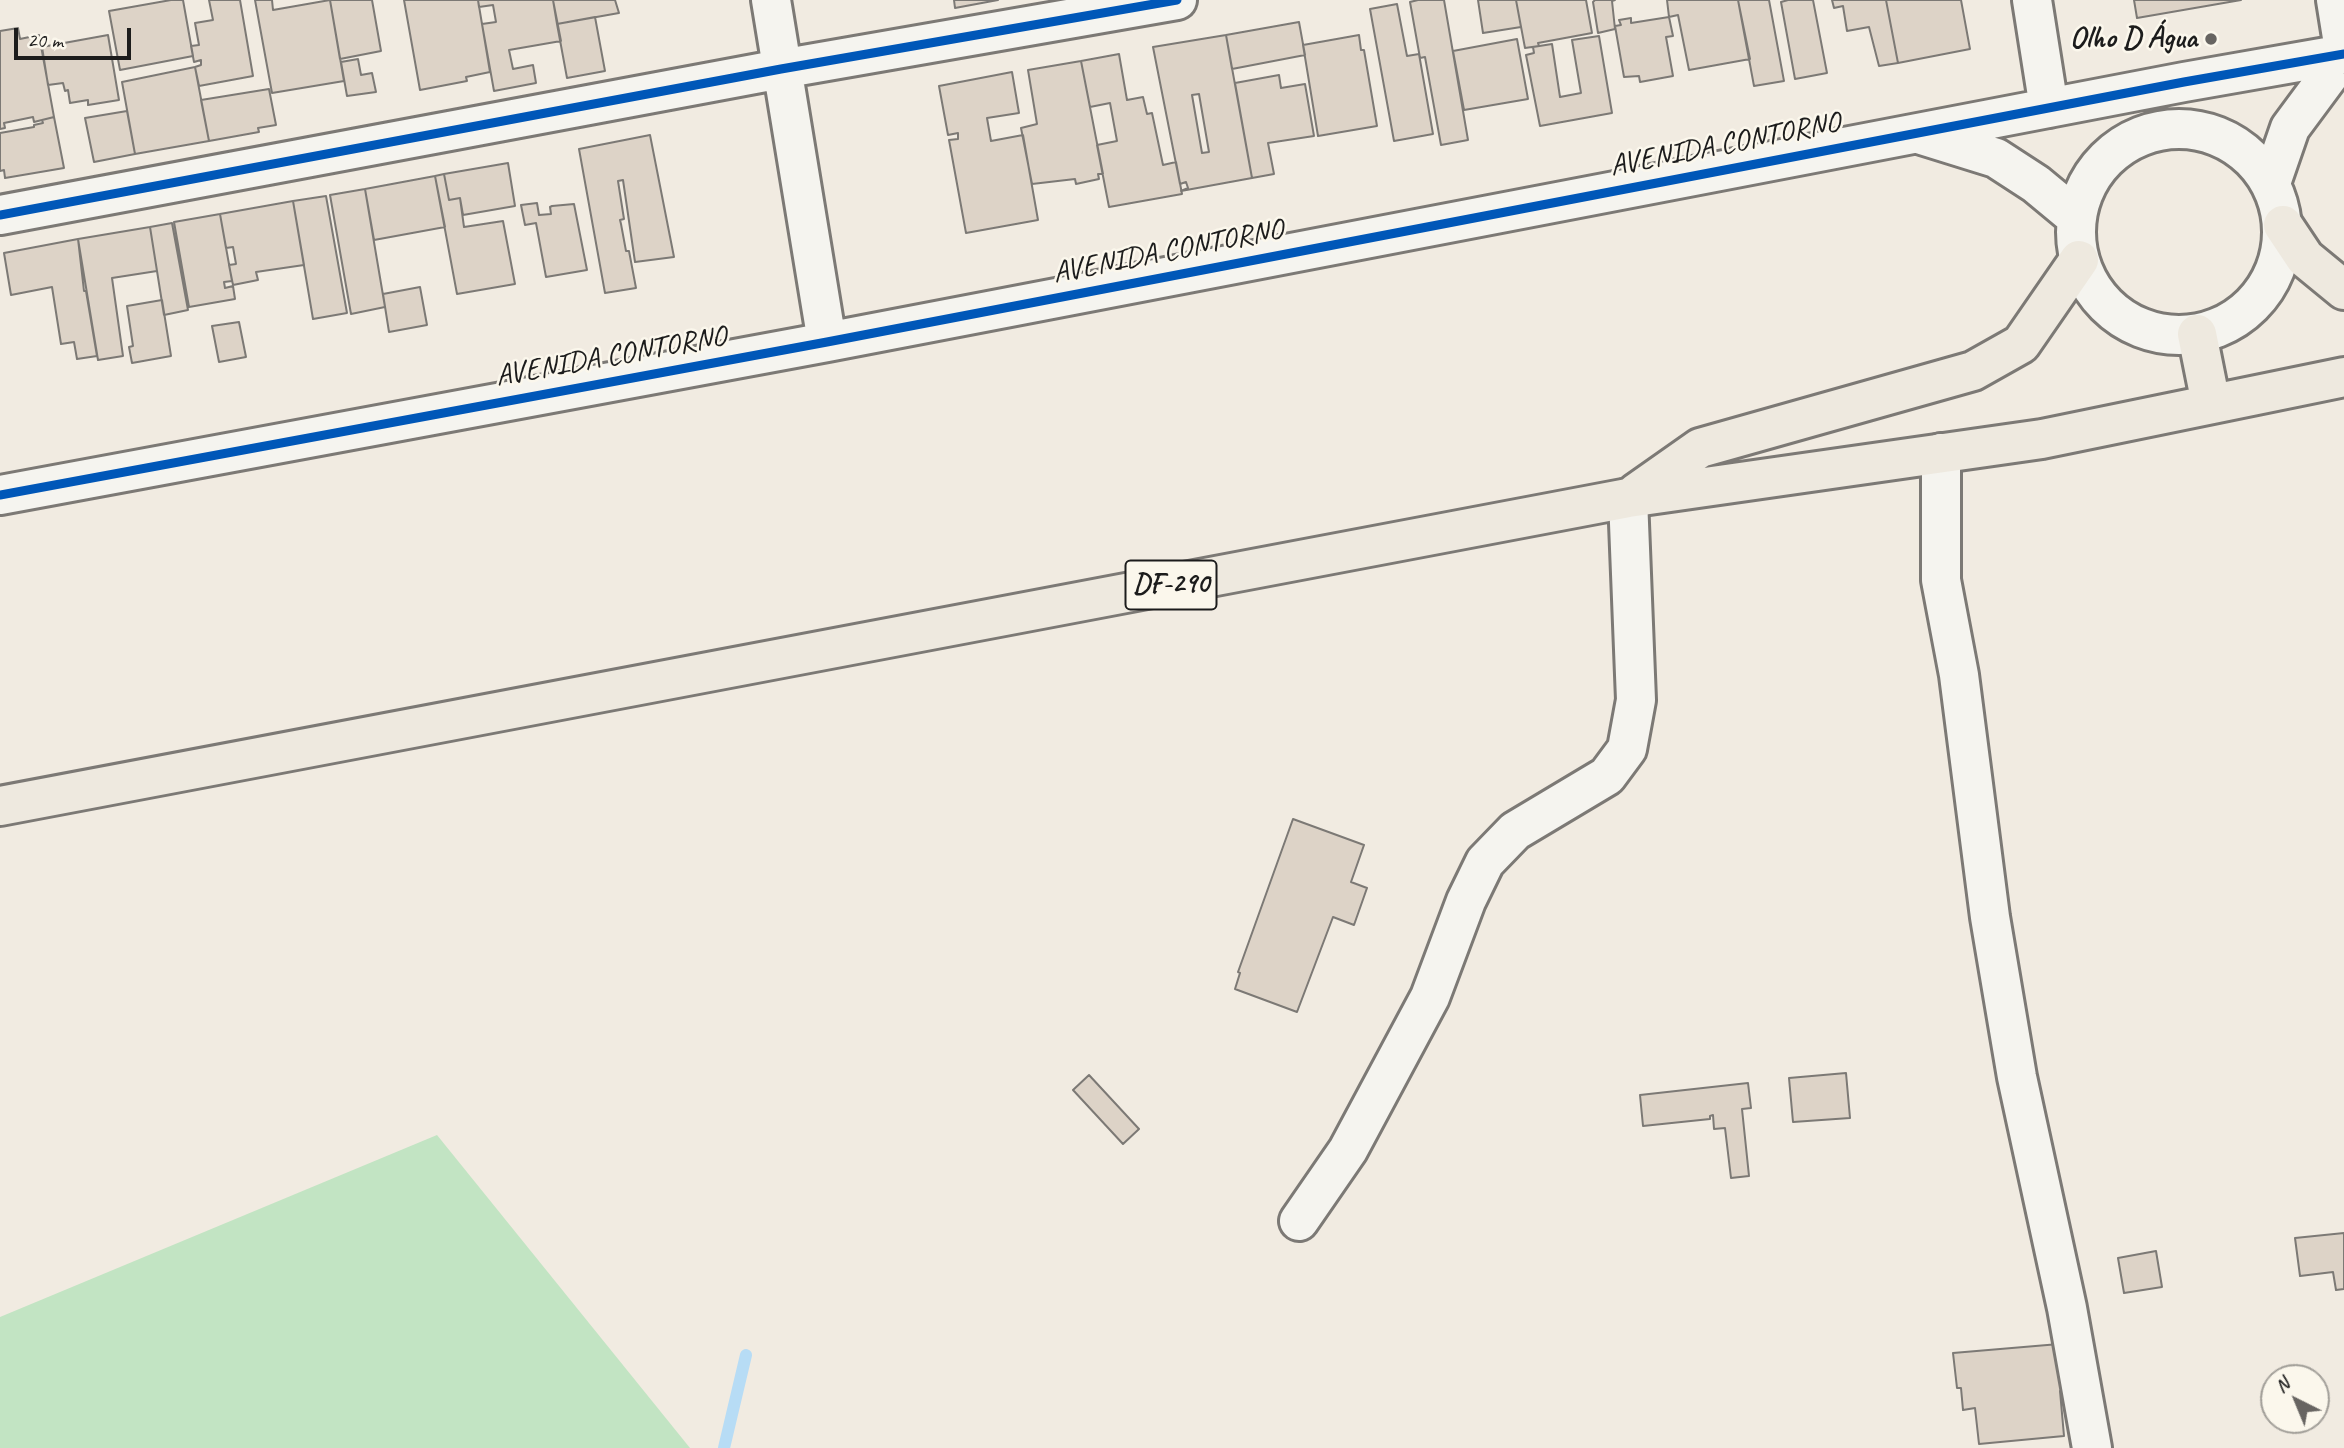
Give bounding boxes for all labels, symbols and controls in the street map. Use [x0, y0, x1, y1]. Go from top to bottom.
scale bar [18, 14, 135, 58]
place label: Olho D Água [2070, 21, 2197, 57]
text: 20 m [27, 27, 63, 53]
marker: Olho D Água [2203, 31, 2219, 47]
street label: AVENIDA CONTORNO [1607, 105, 1843, 185]
street label: AVENIDA CONTORNO [1050, 212, 1286, 292]
street label: AVENIDA CONTORNO [493, 319, 729, 395]
road number: DF-290 [1126, 560, 1216, 610]
north arrow [2260, 1364, 2330, 1434]
text: N [2270, 1372, 2295, 1398]

